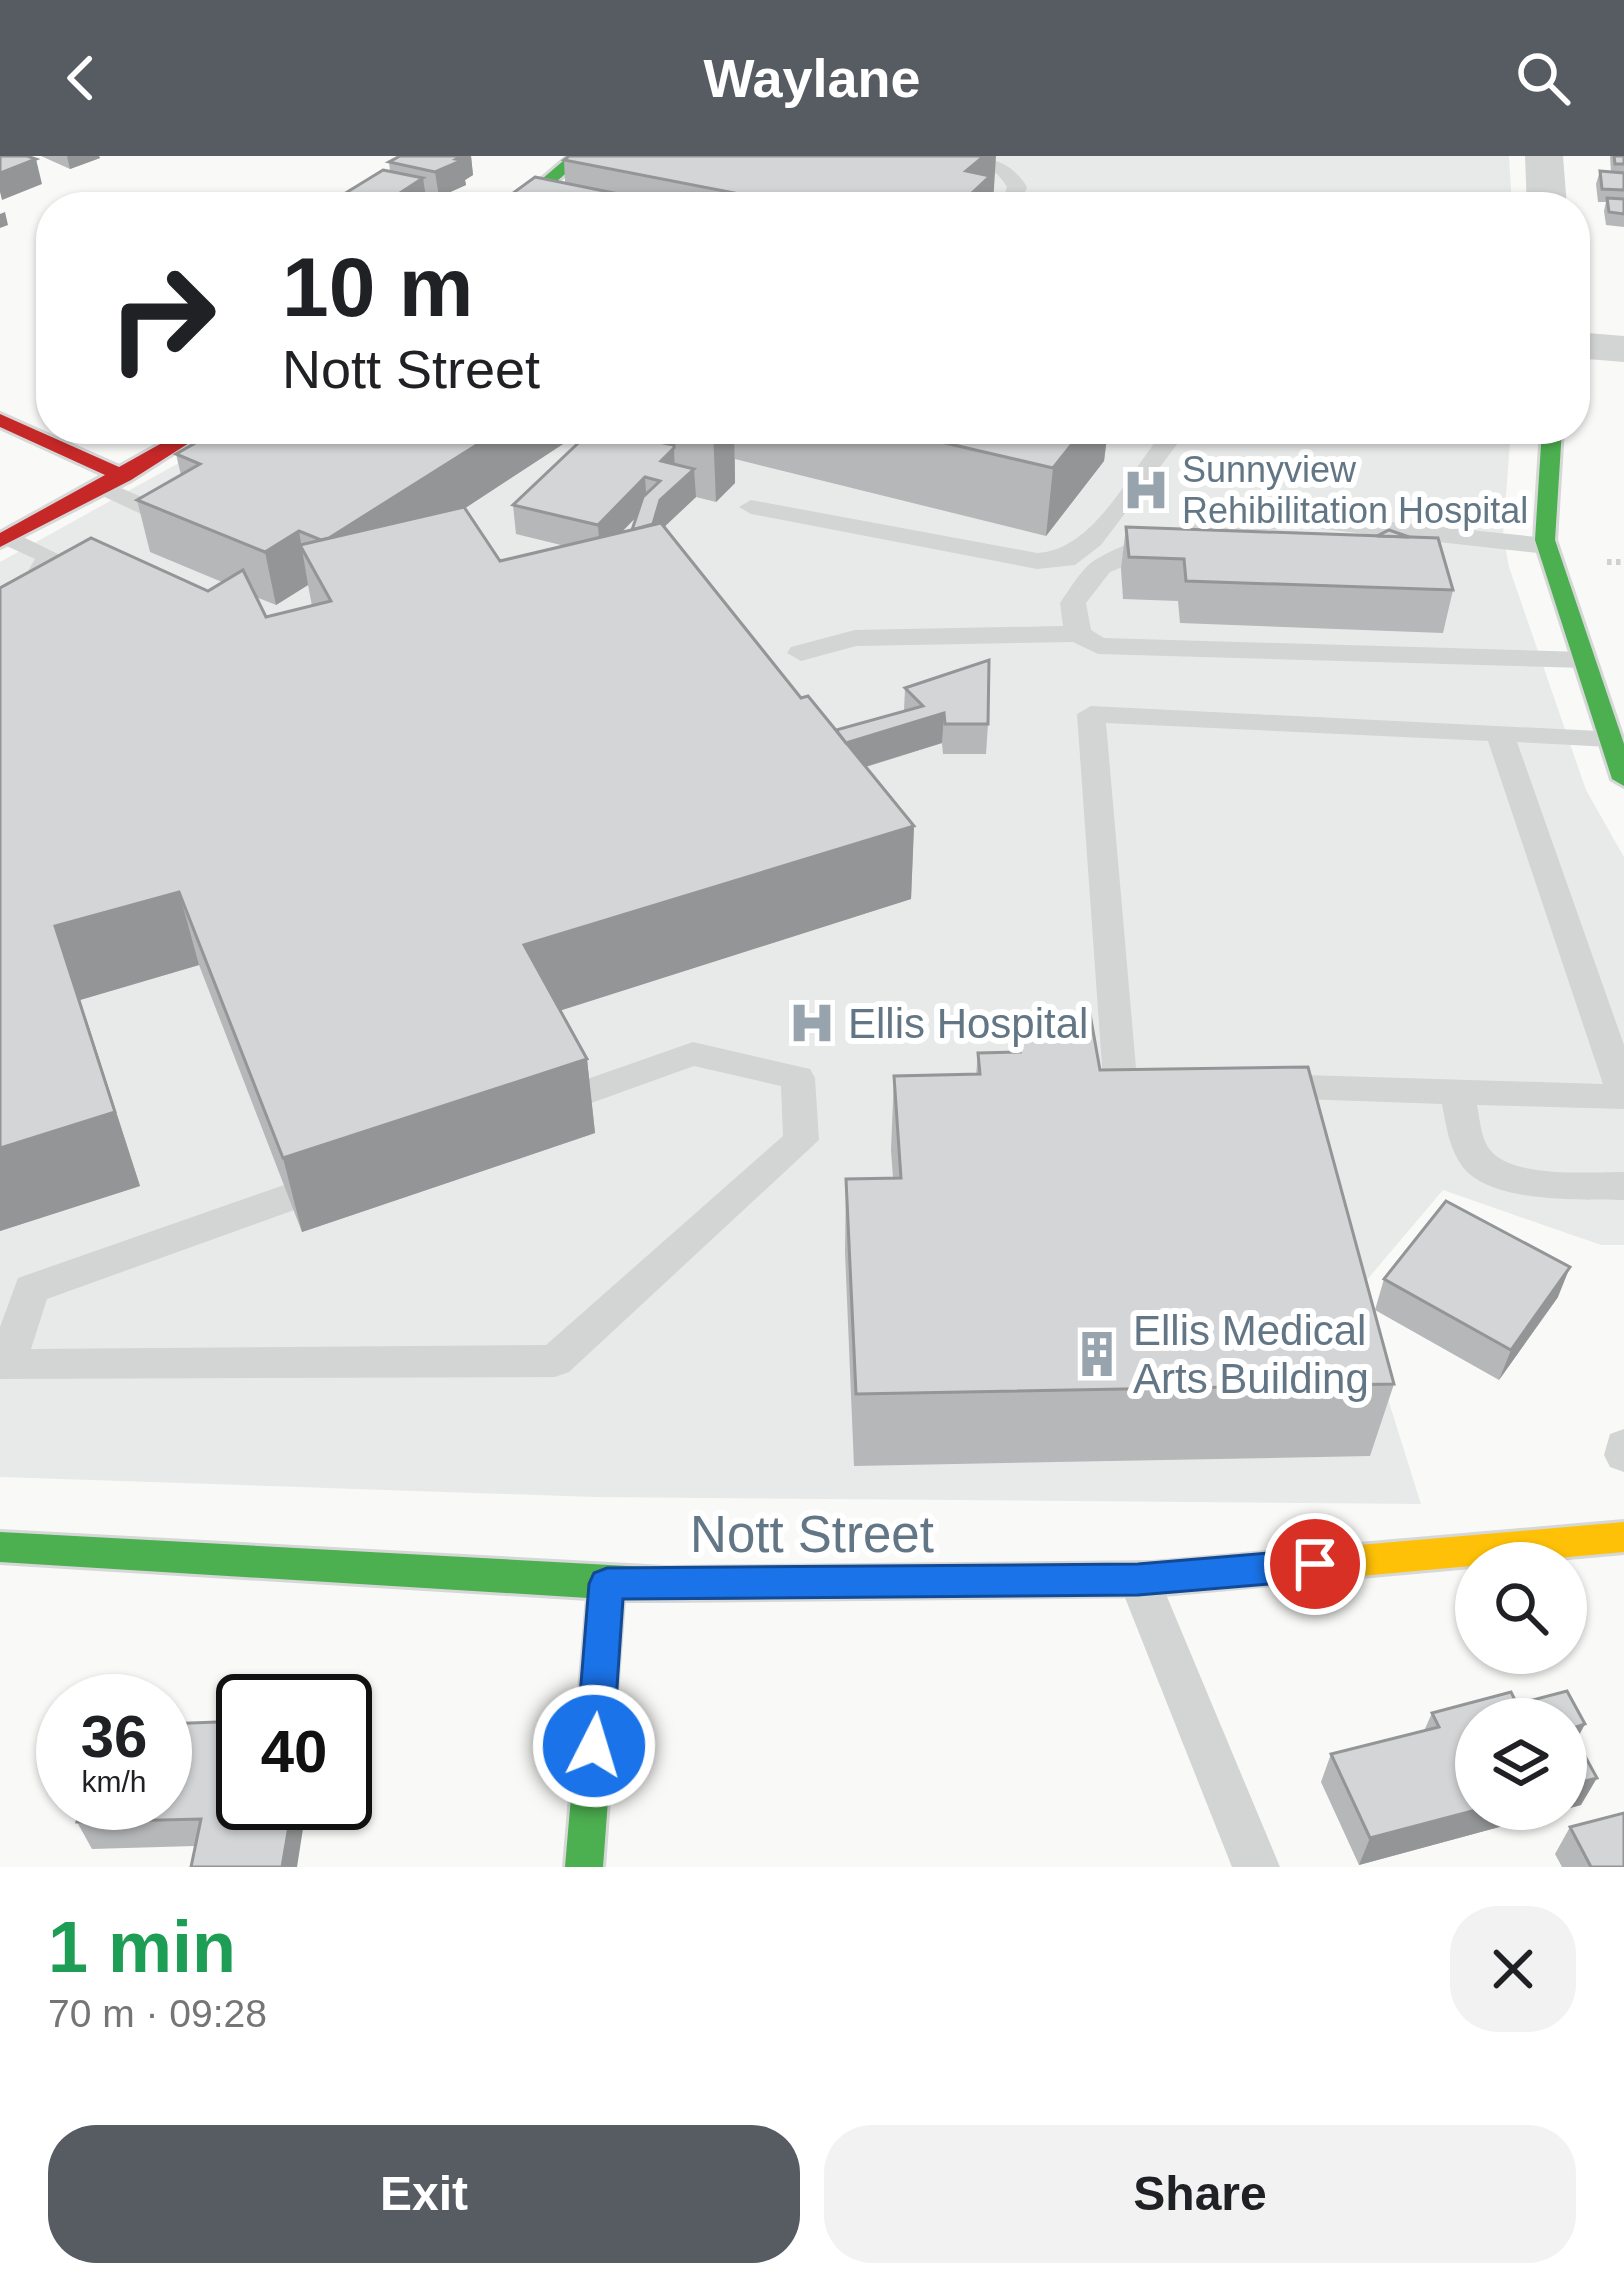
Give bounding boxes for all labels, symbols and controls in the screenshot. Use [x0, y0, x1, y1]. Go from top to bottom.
icon: back [48, 45, 114, 111]
icon: search [1510, 45, 1576, 111]
text: Waylane [703, 48, 921, 108]
icon: right [84, 240, 240, 396]
text: 10 m [282, 240, 473, 334]
text: Nott Street [282, 339, 540, 399]
place label: Sunnyview Rehibilitation Hospital [1182, 449, 1528, 531]
hospital icon: Sunnyview Rehibilitation Hospital [1121, 465, 1171, 515]
hospital icon: Ellis Hospital [787, 998, 837, 1048]
place label: Ellis Hospital [848, 1000, 1088, 1047]
place label: Ellis Medical Arts Building [1133, 1307, 1369, 1402]
building icon: Ellis Medical Arts Building [1072, 1329, 1122, 1379]
street label: Nott Street [690, 1506, 934, 1563]
pin [1264, 1513, 1366, 1615]
icon: arrive [1282, 1531, 1348, 1597]
map controls [1455, 1542, 1587, 1830]
button: search [1455, 1542, 1587, 1674]
speed limit sign: 40 [216, 1674, 372, 1830]
position arrow [531, 1683, 657, 1809]
button: layers [1455, 1698, 1587, 1830]
text: 36 [81, 1703, 147, 1770]
text: km/h [81, 1765, 147, 1798]
button: close [1450, 1906, 1576, 2032]
text: 1 min [48, 1907, 236, 1987]
text: 70 m · 09:28 [48, 1992, 267, 2035]
button: Exit [48, 2125, 800, 2263]
button: Share [824, 2125, 1576, 2263]

